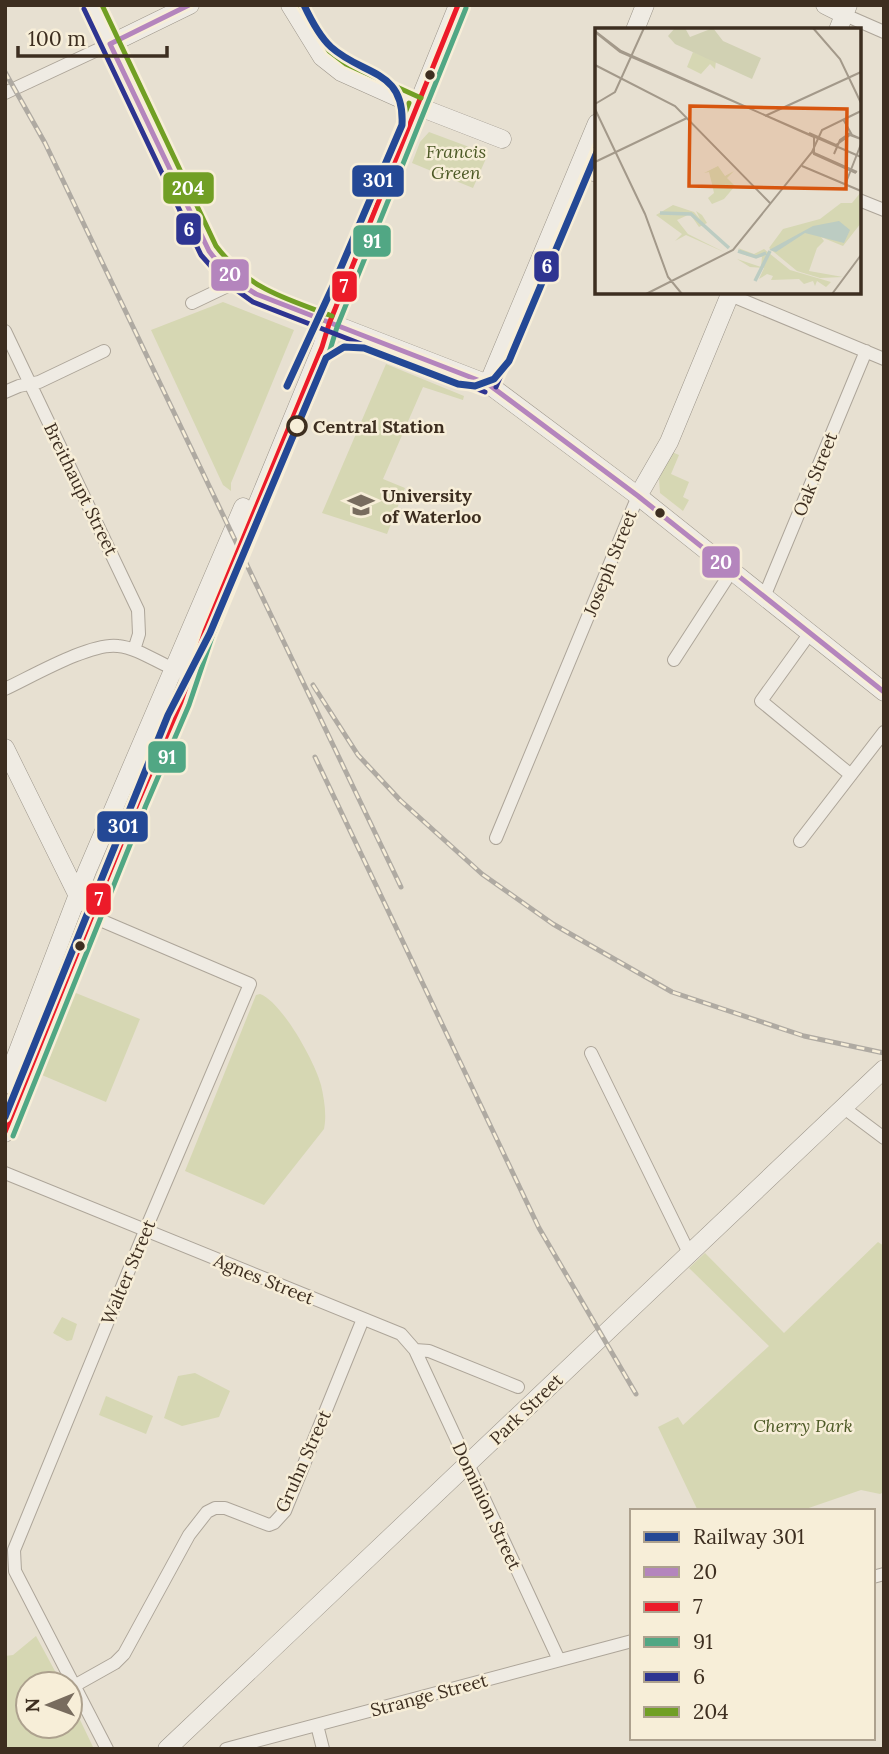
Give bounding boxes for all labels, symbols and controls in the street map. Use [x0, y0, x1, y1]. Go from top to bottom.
scale bar [18, 14, 166, 58]
text: 100 m [28, 25, 86, 52]
inset map [595, 28, 861, 294]
unlabelled marker [423, 68, 437, 82]
park label: Francis Green [426, 140, 486, 184]
line badge: 301 [351, 164, 405, 198]
text: 301 [363, 168, 393, 192]
line badge: 204 [162, 171, 215, 205]
text: 204 [172, 176, 204, 200]
line badge: 6 [175, 212, 202, 246]
text: 6 [184, 217, 195, 241]
line badge: 91 [352, 224, 392, 258]
text: 91 [363, 229, 381, 253]
line badge: 6 [533, 250, 560, 283]
text: 6 [542, 254, 553, 278]
line badge: 20 [210, 258, 250, 292]
text: 20 [219, 262, 241, 286]
line badge: 7 [331, 270, 358, 303]
text: 7 [340, 274, 349, 298]
place label: Central Station [313, 415, 445, 438]
marker: Central Station [287, 416, 307, 436]
street label: Breithaupt Street [39, 419, 123, 559]
street label: Oak Street [788, 428, 842, 520]
place label: University of Waterloo [382, 484, 481, 528]
school or university icon: University of Waterloo [346, 490, 376, 520]
street label: Joseph Street [578, 506, 642, 620]
unlabelled marker [653, 506, 667, 520]
line badge: 20 [701, 545, 741, 579]
text: 20 [710, 550, 732, 574]
line badge: 91 [147, 740, 187, 774]
text: 91 [158, 745, 176, 769]
line badge: 301 [96, 810, 149, 843]
text: 301 [108, 814, 138, 838]
line badge: 7 [85, 882, 112, 916]
text: 7 [95, 887, 104, 911]
unlabelled marker [73, 939, 87, 953]
street label: Walter Street [96, 1216, 160, 1328]
street label: Agnes Street [210, 1248, 317, 1310]
street label: Park Street [484, 1368, 568, 1450]
street label: Gruhn Street [270, 1406, 336, 1516]
park label: Cherry Park [753, 1414, 853, 1437]
street label: Dominion Street [447, 1438, 527, 1574]
legend [630, 1509, 875, 1740]
text: Railway 301 [693, 1523, 805, 1550]
text: 20 [693, 1558, 717, 1585]
text: 7 [693, 1593, 703, 1620]
text: 91 [693, 1628, 713, 1655]
text: 6 [693, 1663, 705, 1690]
street label: Strange Street [368, 1668, 490, 1722]
north arrow [14, 1670, 84, 1740]
text: N [20, 1697, 44, 1713]
text: 204 [693, 1698, 729, 1725]

